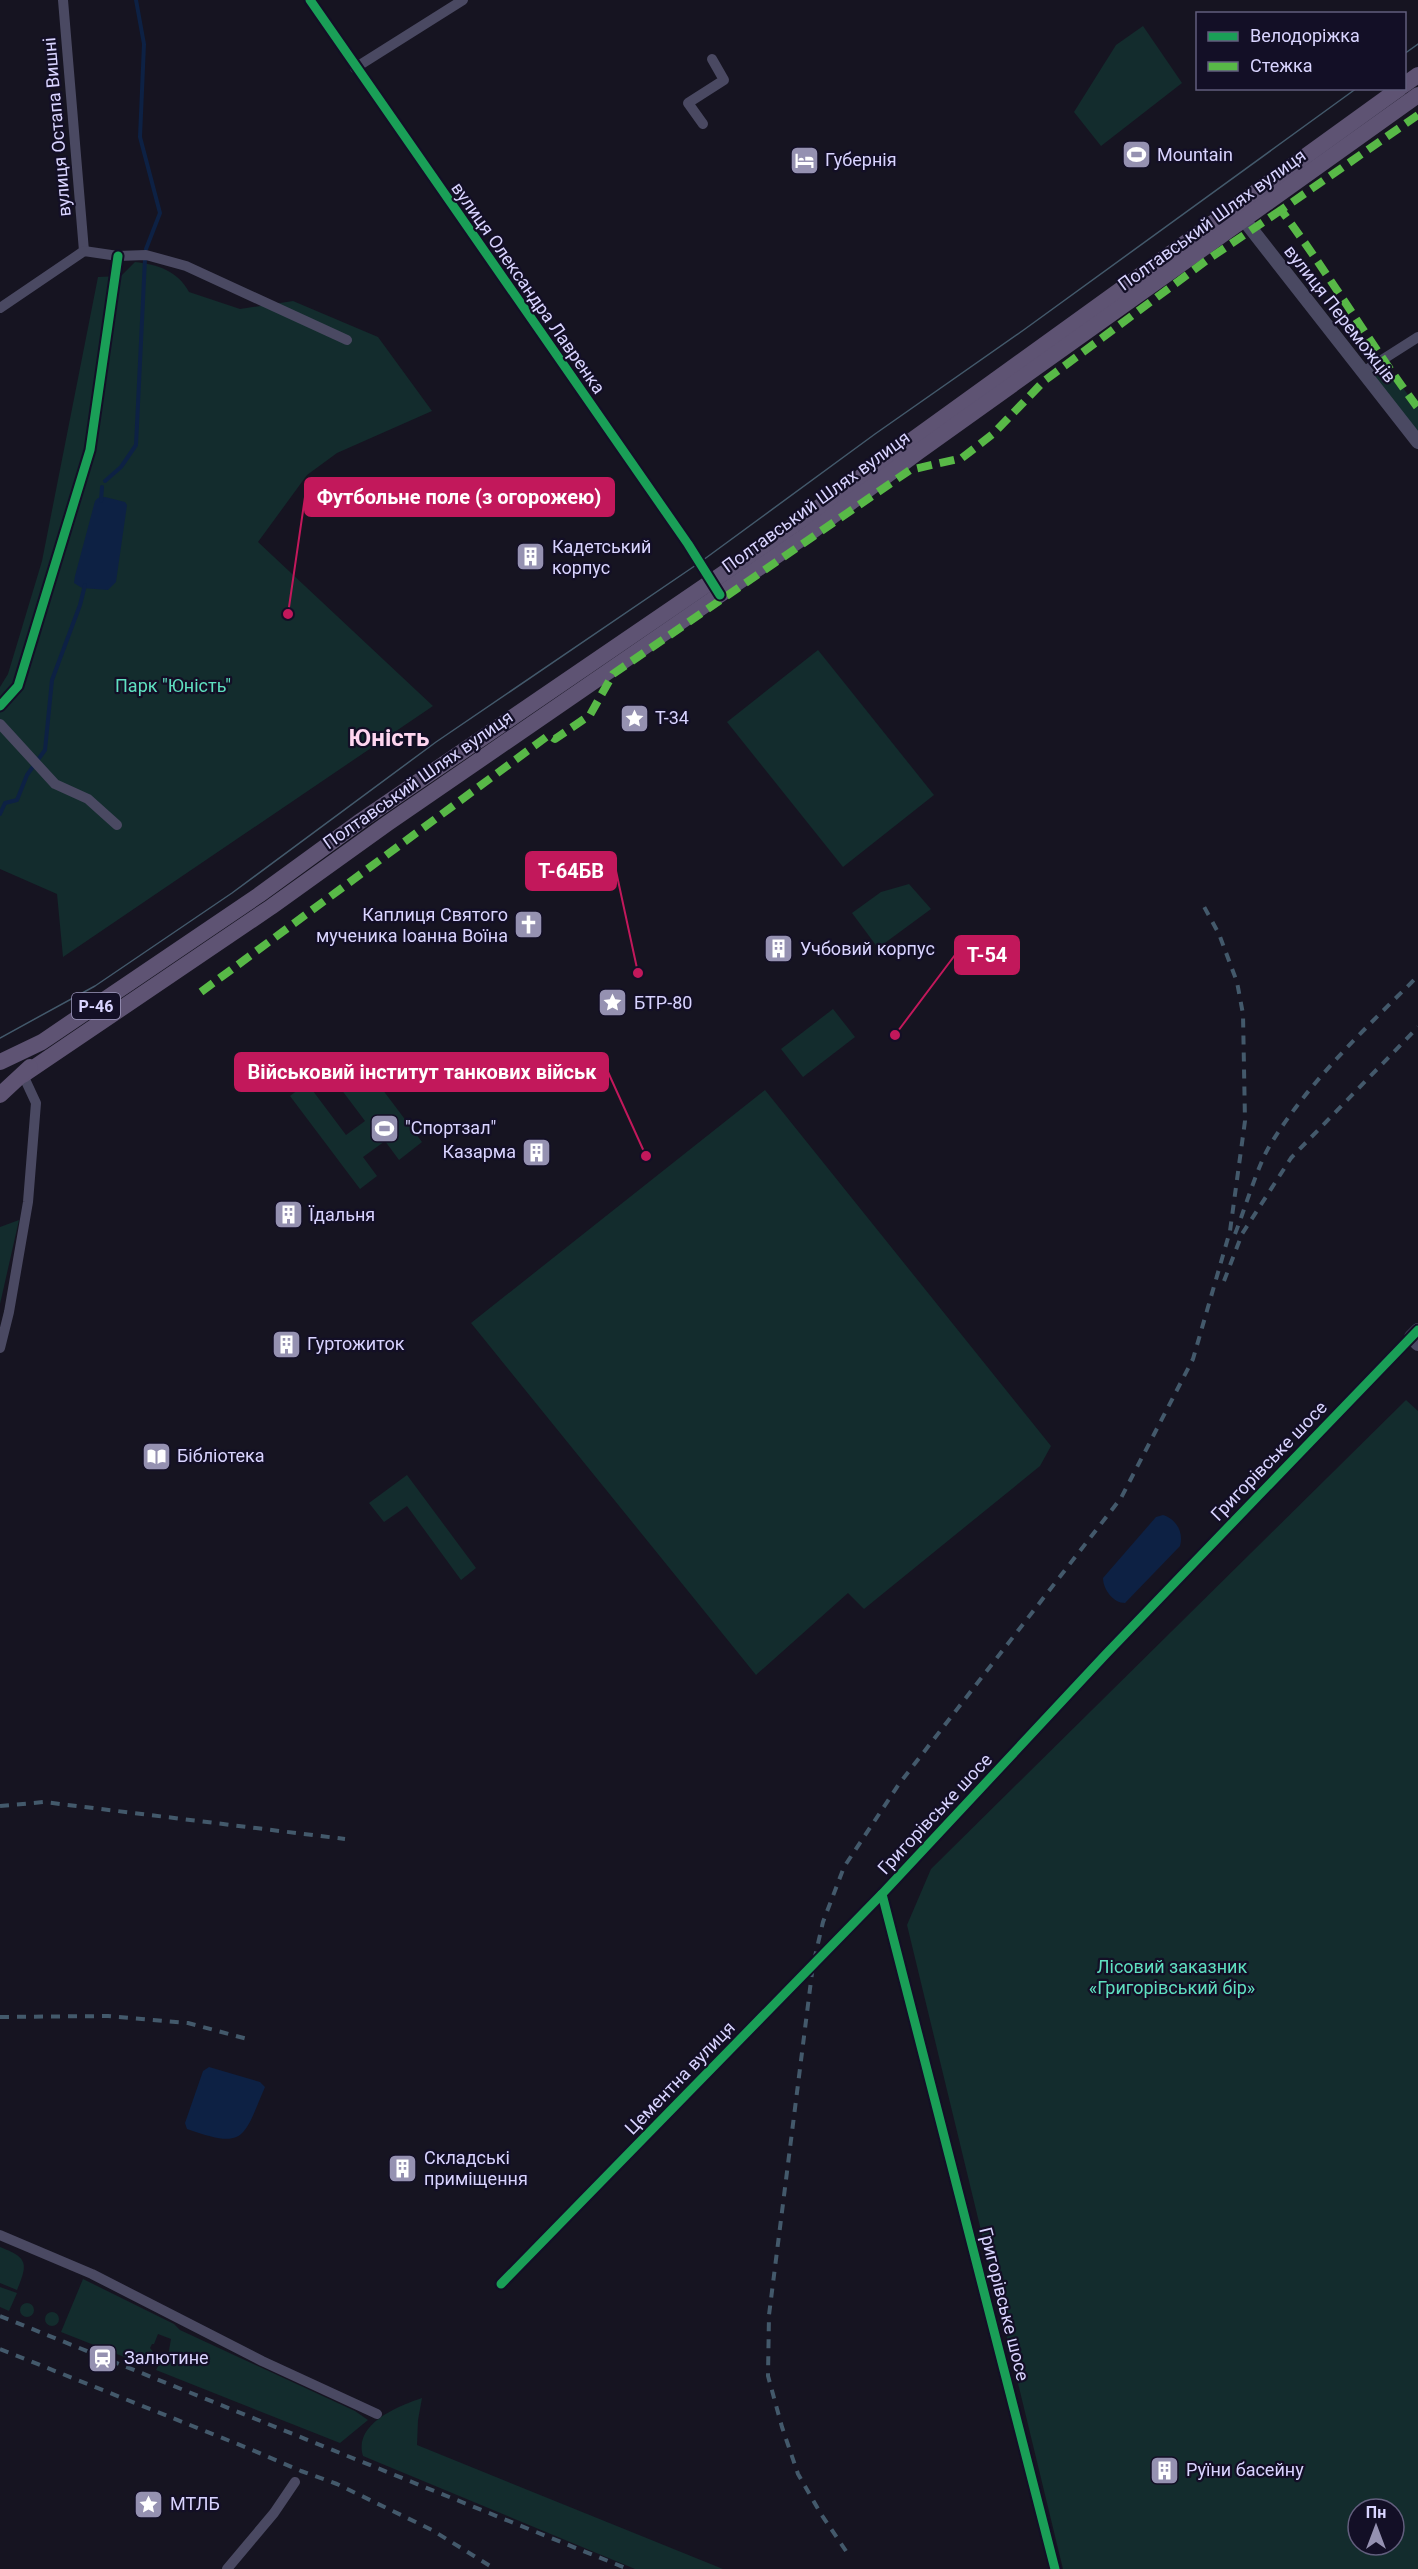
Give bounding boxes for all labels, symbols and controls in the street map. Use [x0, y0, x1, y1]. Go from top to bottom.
legend [1196, 12, 1406, 90]
text: Велодоріжка [1250, 25, 1360, 46]
street label: вулиця Остапа Вишні [38, 36, 75, 218]
text: Стежка [1250, 55, 1313, 76]
sports icon: Mountain [1120, 139, 1152, 171]
hotel icon: Губернія [788, 144, 820, 176]
street label: Полтавський Шлях вулиця [1114, 144, 1310, 295]
place label: Mountain [1157, 144, 1233, 165]
place label: Губернія [825, 149, 897, 170]
street label: вулиця Олександра Лавренка [447, 178, 610, 398]
street label: вулиця Переможців [1280, 241, 1401, 387]
street label: Полтавський Шлях вулиця [718, 426, 914, 577]
callout: Футбольне поле (з огорожею) [305, 478, 614, 516]
text: Футбольне поле (з огорожею) [317, 485, 601, 509]
place label: Кадетський корпус [552, 536, 651, 578]
building icon: Кадетський корпус [515, 541, 547, 573]
park label: Парк "Юність" [115, 675, 231, 696]
place icon: T-34 [618, 702, 650, 734]
street label: Полтавський Шлях вулиця [319, 706, 517, 853]
place label: T-34 [655, 707, 689, 728]
district label: Юність [349, 724, 429, 752]
callout: Т-64БВ [526, 852, 616, 890]
text: Т-64БВ [538, 859, 604, 883]
place label: Каплиця Святого мученика Іоанна Воїна [316, 904, 508, 946]
church icon: Каплиця Святого мученика Іоанна Воїна [513, 909, 545, 941]
building icon: Учбовий корпус [763, 933, 795, 965]
callout: Т-54 [955, 936, 1019, 974]
place label: Учбовий корпус [800, 938, 935, 959]
text: Т-54 [967, 943, 1007, 967]
place icon: БТР-80 [597, 987, 629, 1019]
place label: БТР-80 [634, 992, 692, 1013]
road number: Р-46 [72, 993, 120, 1019]
callout: Військовий інститут танкових військ [235, 1053, 608, 1091]
text: Військовий інститут танкових військ [248, 1060, 597, 1084]
sports icon: "Спортзал" [368, 1112, 400, 1144]
place label: "Спортзал" [405, 1117, 496, 1138]
building icon: Казарма [521, 1136, 553, 1168]
place label: Казарма [442, 1141, 516, 1162]
building icon: Їдальня [272, 1199, 304, 1231]
place label: Їдальня [308, 1204, 375, 1225]
building icon: Гуртожиток [270, 1328, 302, 1360]
place label: Гуртожиток [307, 1333, 405, 1354]
street label: Григорівське шосе [1206, 1397, 1331, 1525]
library icon: Бібліотека [140, 1440, 172, 1472]
place label: Бібліотека [177, 1445, 265, 1466]
street label: Григорівське шосе [873, 1749, 996, 1878]
park label: Лісовий заказник «Григорівський бір» [1089, 1956, 1255, 1998]
street label: Цементна вулиця [620, 2017, 739, 2139]
place label: Складські приміщення [424, 2147, 528, 2189]
building icon: Складські приміщення [387, 2152, 419, 2184]
street label: Григорівське шосе [975, 2225, 1034, 2383]
station icon: Залютине [87, 2342, 119, 2374]
place label: Залютине [124, 2347, 209, 2368]
building icon: Руїни басейну [1149, 2454, 1181, 2486]
place label: Руїни басейну [1186, 2459, 1304, 2480]
place icon: МТЛБ [133, 2488, 165, 2520]
place label: МТЛБ [170, 2493, 220, 2514]
north arrow [1346, 2497, 1406, 2557]
text: Пн [1366, 2503, 1386, 2522]

